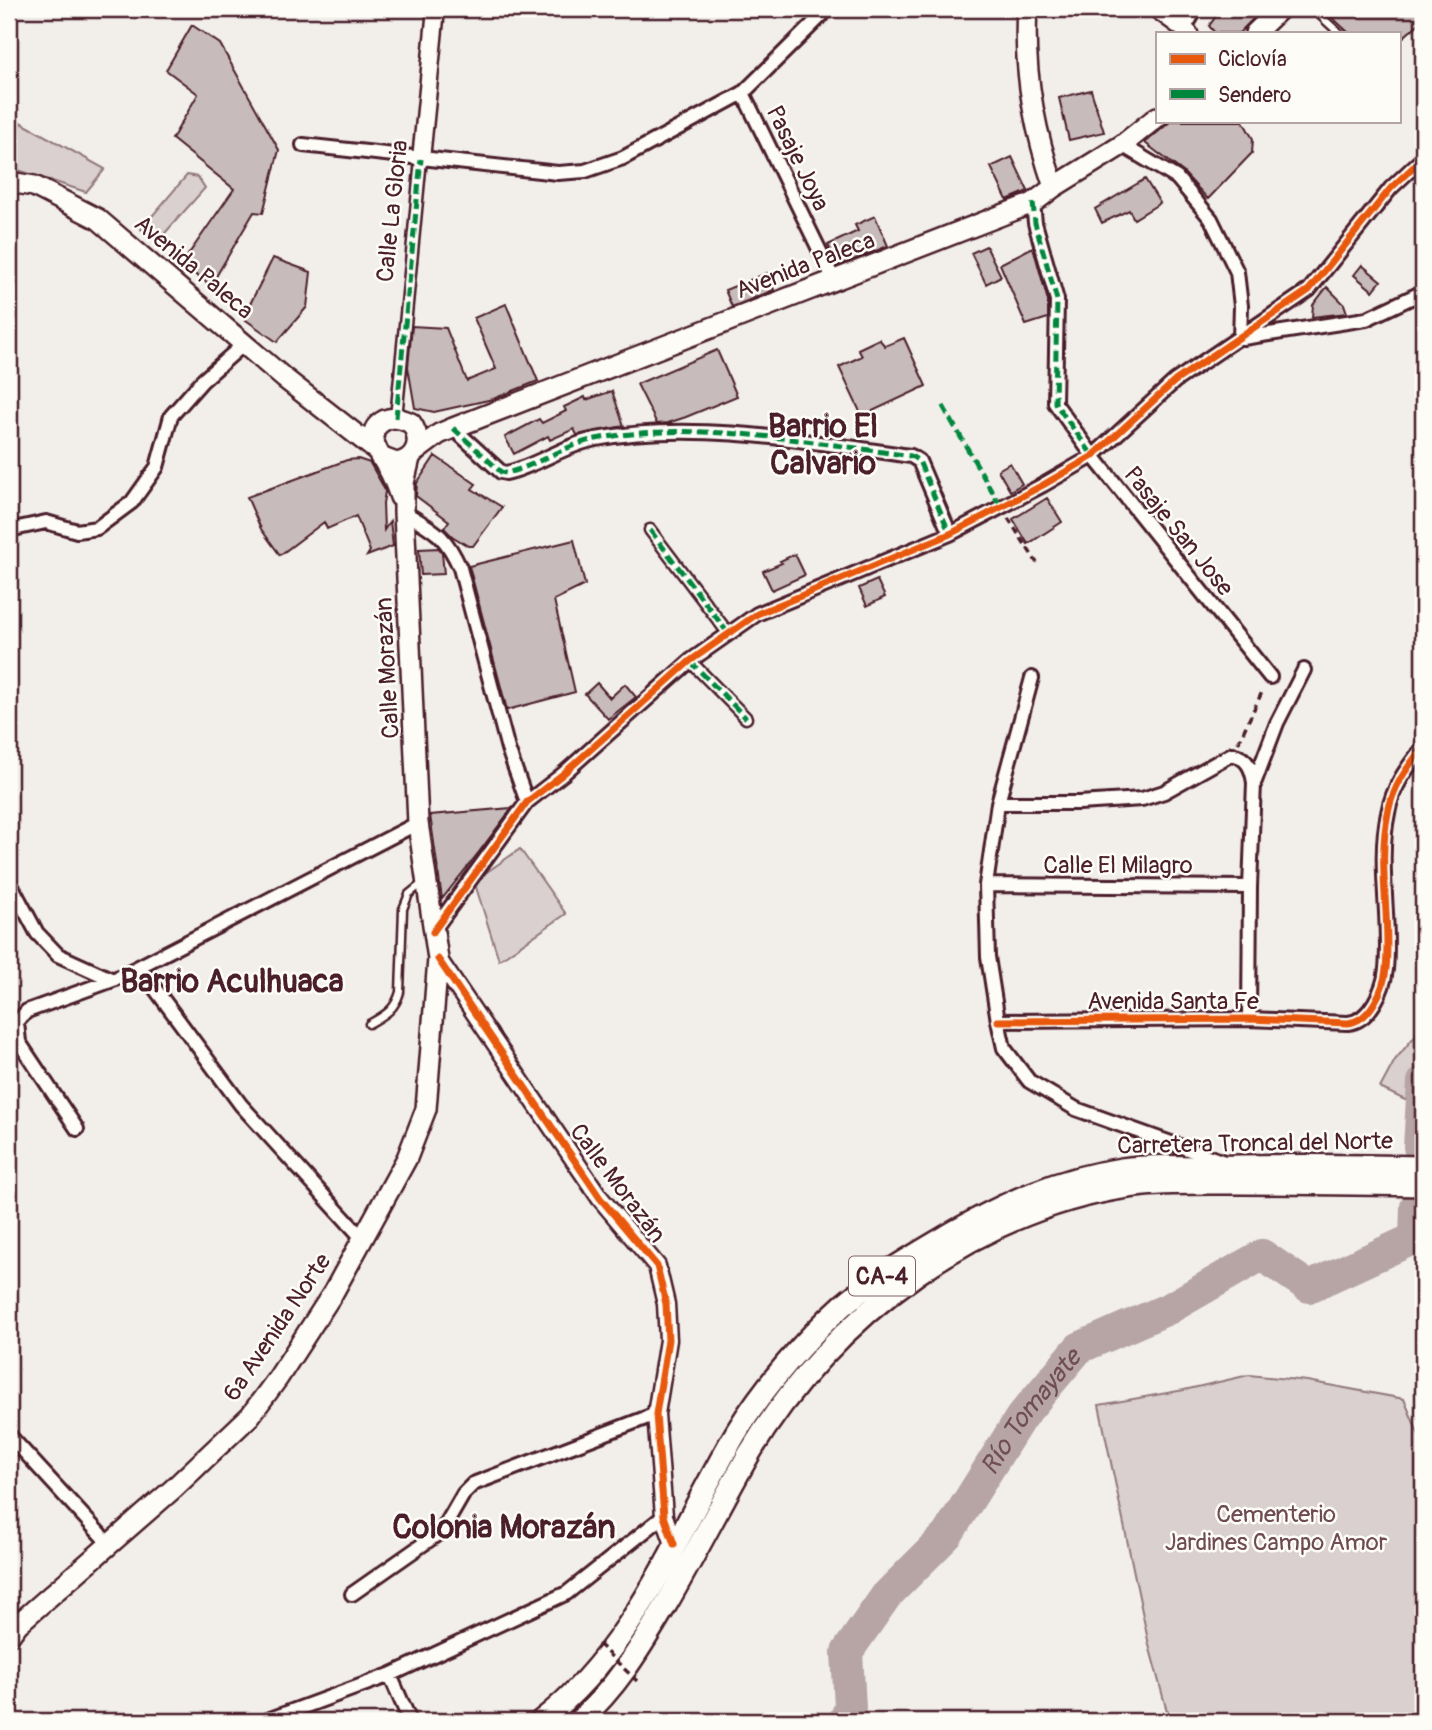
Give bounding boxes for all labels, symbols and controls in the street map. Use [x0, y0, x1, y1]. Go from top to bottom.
legend [1156, 32, 1400, 122]
text: Ciclovía [1218, 46, 1287, 73]
text: Sendero [1218, 82, 1291, 109]
street label: Pasaje Joya [760, 101, 836, 216]
street label: Calle La Gloria [371, 139, 414, 283]
street label: Avenida Paleca [128, 209, 259, 326]
street label: Avenida Paleca [732, 226, 879, 305]
district label: Barrio El Calvario [768, 407, 878, 484]
street label: Pasaje San Jose [1118, 461, 1240, 602]
street label: Calle Morazán [369, 596, 406, 739]
street label: Calle El Milagro [1043, 851, 1193, 880]
district label: Barrio Aculhuaca [120, 962, 344, 1002]
street label: Avenida Santa Fe [1087, 987, 1259, 1016]
street label: Calle Morazán [563, 1118, 672, 1249]
street label: Carretera Troncal del Norte [1117, 1127, 1393, 1160]
street label: 6ª Avenida Norte [217, 1248, 338, 1407]
road number: CA-4 [849, 1256, 915, 1296]
water label: Río Tomayate [974, 1341, 1090, 1481]
park label: Cementerio Jardines Campo Amor [1165, 1500, 1388, 1557]
district label: Colonia Morazán [392, 1508, 616, 1548]

